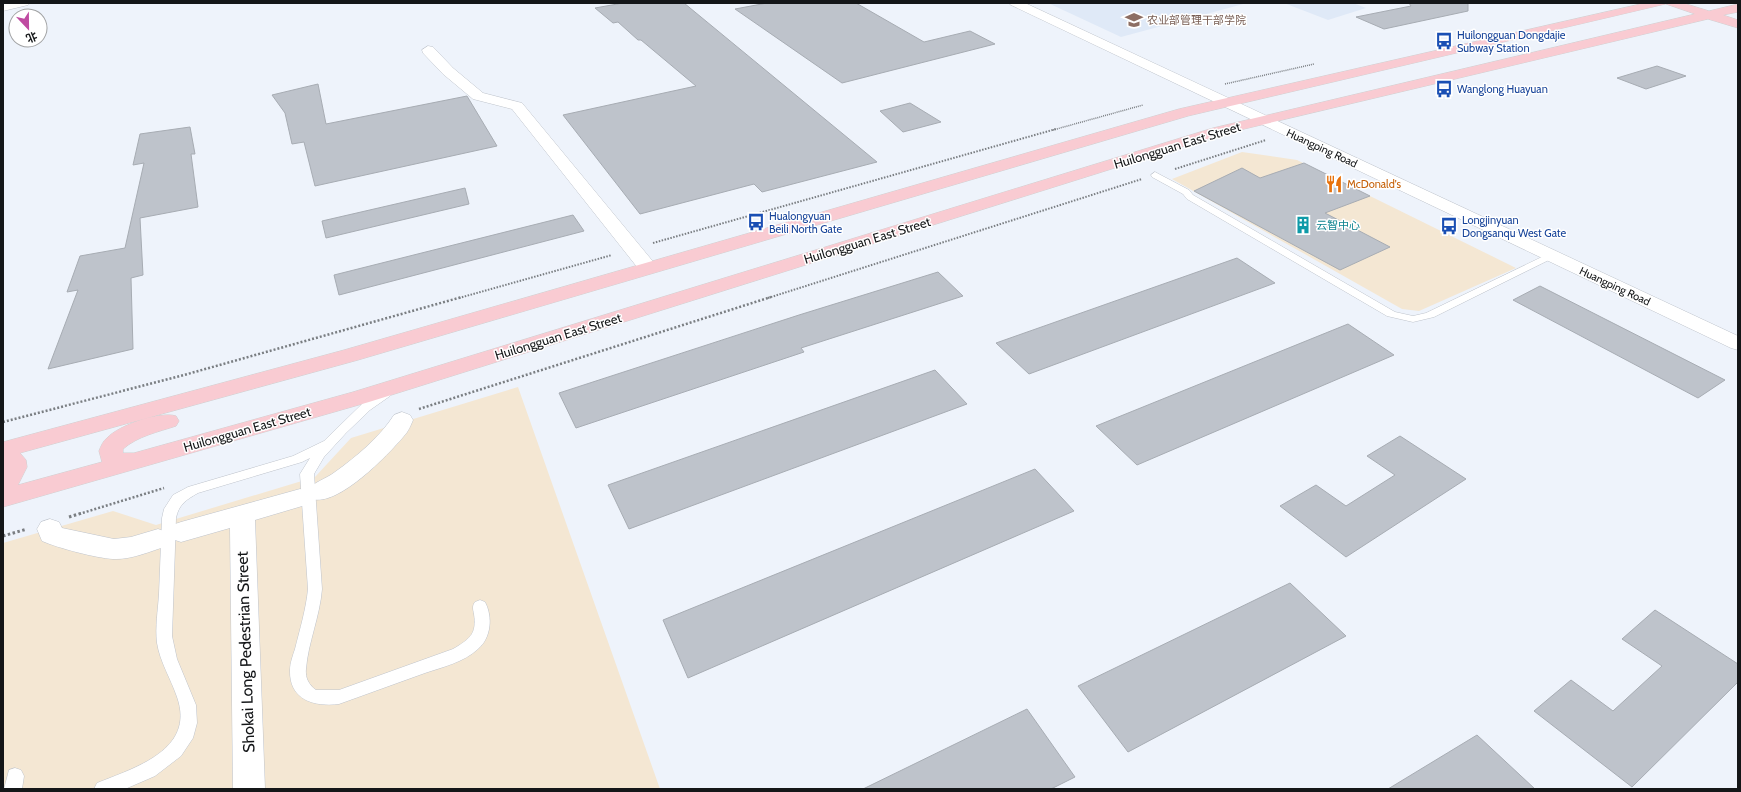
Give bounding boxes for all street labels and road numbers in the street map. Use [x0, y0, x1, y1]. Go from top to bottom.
street label: Huilongguan East Street [1112, 118, 1243, 172]
street label: Huangping Road [1284, 125, 1360, 171]
street label: Huilongguan East Street [802, 213, 933, 267]
street label: Huangping Road [1577, 263, 1653, 309]
street label: Huilongguan East Street [493, 309, 624, 363]
street label: Huilongguan East Street [181, 403, 313, 455]
street label: Shokai Long Pedestrian Street [232, 550, 259, 753]

